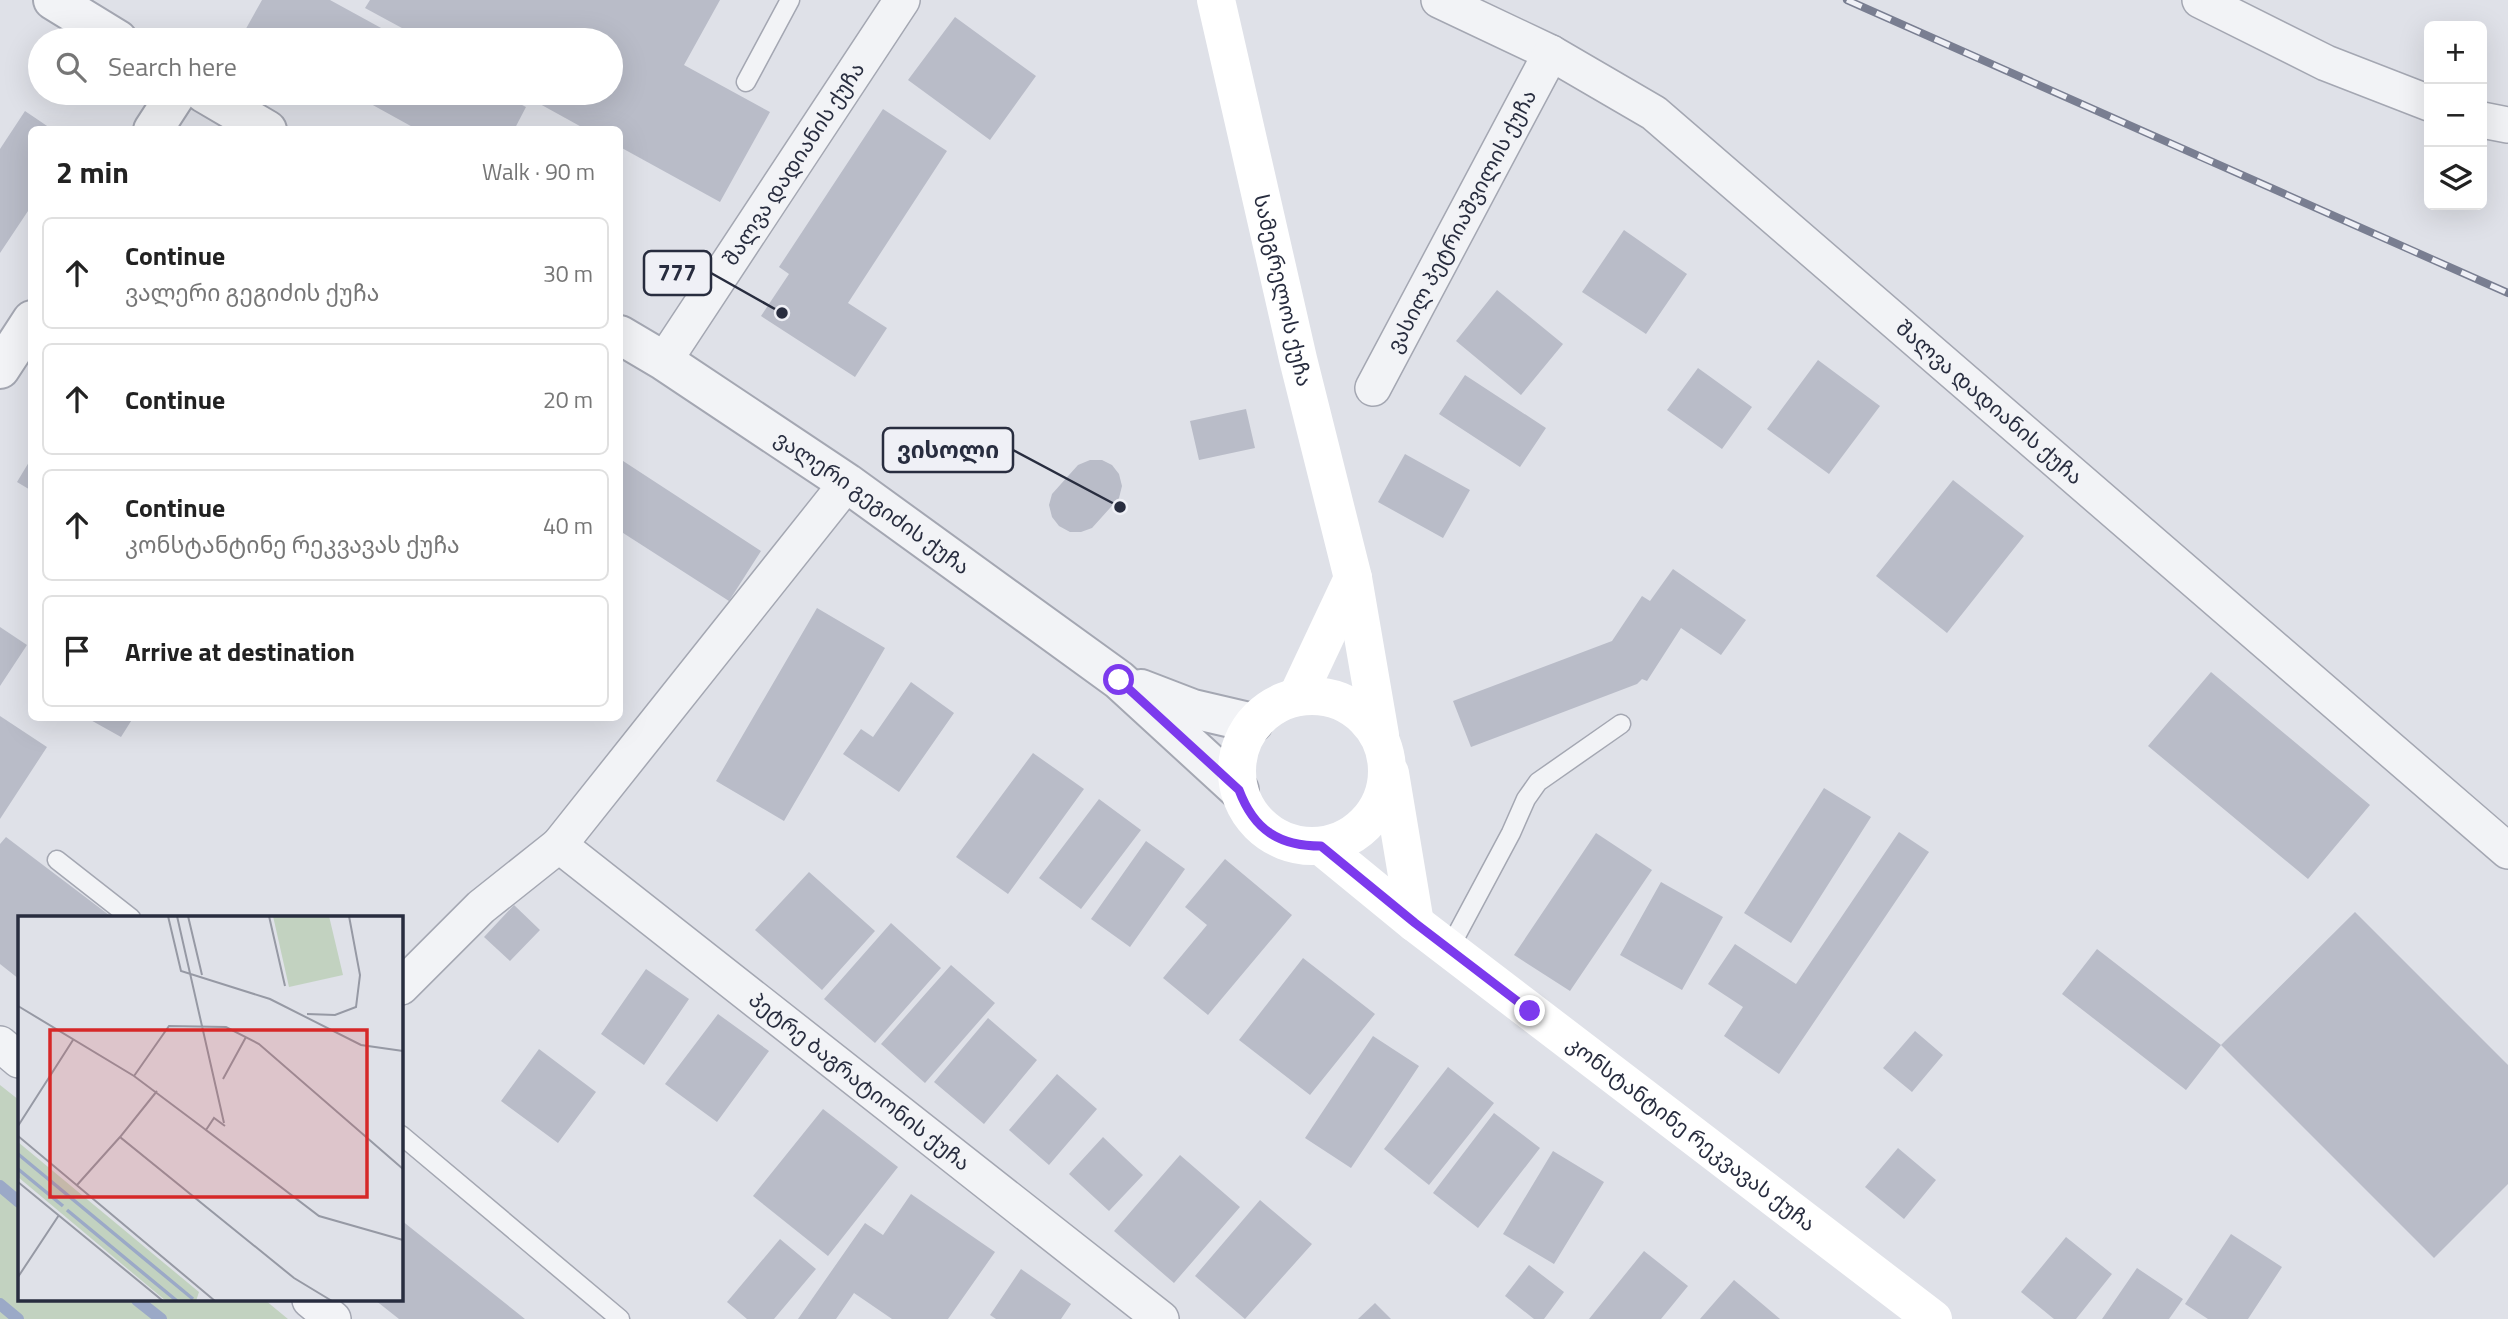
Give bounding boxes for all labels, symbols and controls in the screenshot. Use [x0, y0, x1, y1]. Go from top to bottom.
map controls [2424, 21, 2487, 210]
button: + [2424, 21, 2487, 84]
search box [28, 28, 623, 105]
text: Search here [108, 47, 237, 86]
icon: search [52, 48, 90, 86]
street label: შალვა დადიანის ქუჩა [714, 55, 872, 272]
street label: ვასილ პეტრიაშვილის ქუჩა [1378, 83, 1544, 358]
button: − [2424, 84, 2487, 147]
button: layers [2424, 147, 2487, 210]
text: 2 min [56, 149, 129, 195]
text: Walk · 90 m [482, 154, 595, 189]
street label: სამეგრელოს ქუჩა [1246, 191, 1321, 390]
text: Continue [125, 236, 225, 275]
callout: 777 [644, 251, 711, 295]
icon: ahead [58, 254, 96, 292]
text: 777 [658, 255, 696, 290]
text: 30 m [543, 256, 593, 291]
text: ვალერი გეგიძის ქუჩა [125, 275, 379, 310]
street label: შალვა დადიანის ქუჩა [1889, 312, 2090, 492]
icon: ahead [58, 380, 96, 418]
text: Continue [125, 380, 225, 419]
text: 20 m [543, 382, 593, 417]
street label: ვალერი გეგიძის ქუჩა [769, 422, 977, 582]
callout: ვისოლი [883, 428, 1013, 472]
text: ვისოლი [897, 432, 999, 467]
text: Continue [125, 488, 225, 527]
icon: ahead [58, 506, 96, 544]
text: 40 m [543, 508, 593, 543]
text: კონსტანტინე რეკვავას ქუჩა [125, 527, 460, 562]
icon: arrive [58, 632, 96, 670]
text: Arrive at destination [125, 632, 355, 671]
route start [1103, 664, 1134, 695]
inset map [18, 916, 402, 1302]
street label: პეტრე ბაგრატიონის ქუჩა [742, 983, 978, 1178]
route end [1514, 995, 1545, 1026]
street label: კონსტანტინე რეკვავას ქუჩა [1560, 1028, 1823, 1239]

